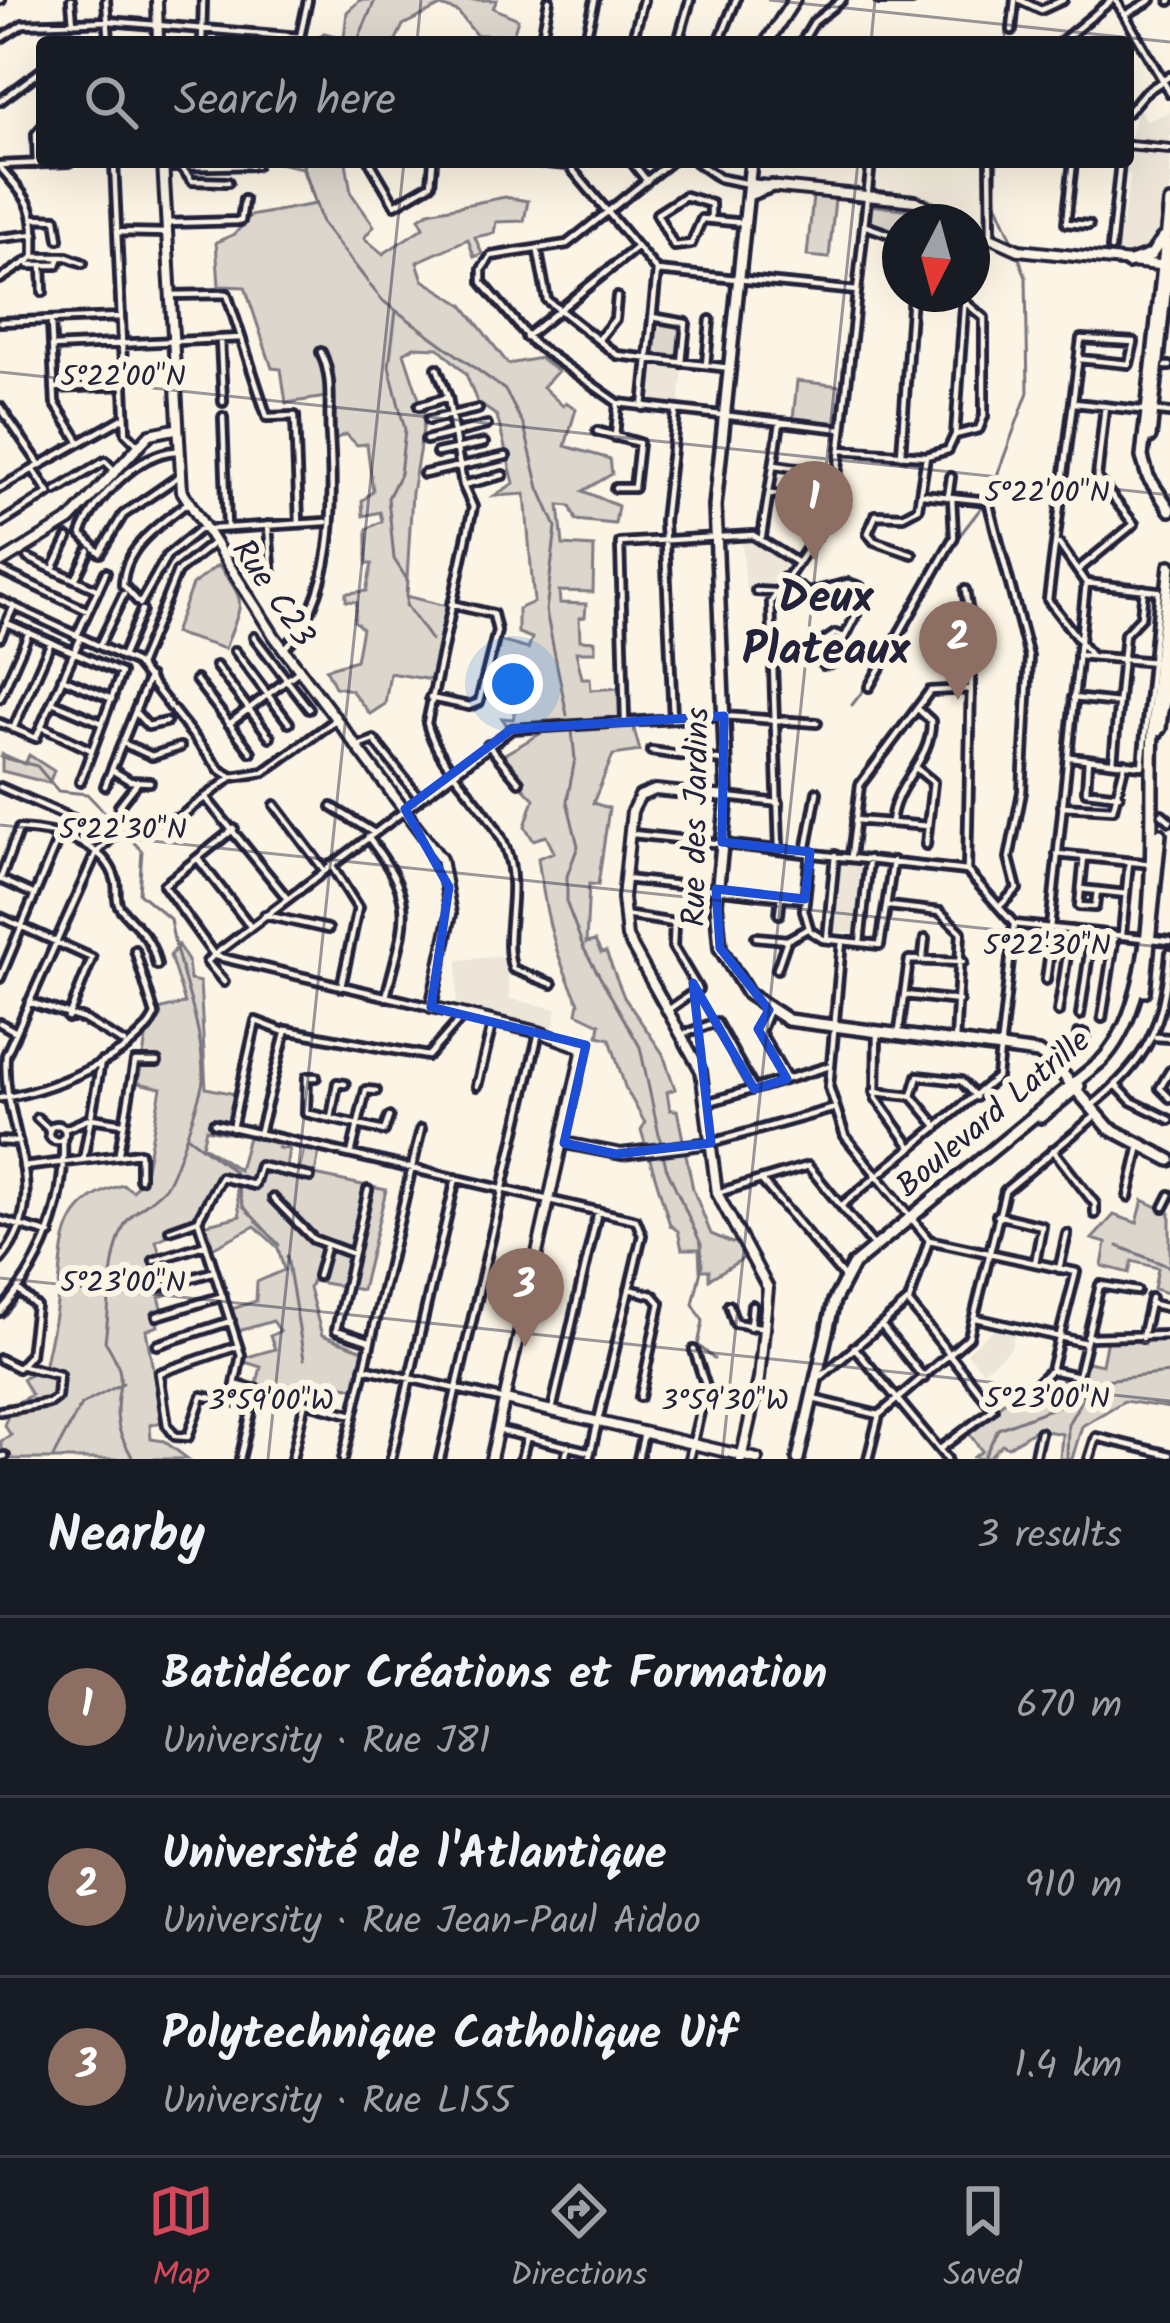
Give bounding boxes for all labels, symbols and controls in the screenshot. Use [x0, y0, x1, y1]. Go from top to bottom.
search box [36, 36, 1134, 168]
text: Search here [174, 66, 396, 138]
icon: search [78, 69, 144, 135]
north arrow [882, 204, 990, 312]
text: 5°22'00"N [60, 354, 186, 402]
pin: 1 [775, 461, 853, 560]
text: 5°22'00"N [984, 470, 1110, 518]
street label: Rue C23 [216, 529, 328, 659]
district label: Deux Plateaux [742, 564, 911, 688]
pin: 2 [919, 601, 997, 700]
your location [483, 654, 543, 714]
street label: Rue des Jardins [669, 707, 726, 927]
text: 5°22'30"N [59, 807, 187, 855]
text: 5°22'30"N [983, 923, 1111, 971]
street label: Boulevard Latrille [885, 1017, 1104, 1212]
pin: 3 [486, 1248, 564, 1347]
text: 5°23'00"N [60, 1260, 186, 1308]
text: 5°23'00"N [984, 1376, 1110, 1424]
text: 3°59'00"W [208, 1378, 334, 1426]
text: 3°59'30"W [661, 1378, 789, 1426]
text: Nearby [48, 1497, 205, 1578]
text: 3 results [977, 1506, 1122, 1568]
text: Batidécor Créations et Formation [162, 1640, 827, 1712]
text: 1 [81, 1676, 93, 1738]
text: 670 m [1016, 1676, 1122, 1738]
text: University · Rue J81 [162, 1712, 491, 1774]
text: Université de l'Atlantique [162, 1820, 667, 1892]
text: 2 [76, 1856, 98, 1918]
text: 910 m [1025, 1856, 1122, 1918]
text: University · Rue Jean-Paul Aidoo [162, 1892, 701, 1954]
text: Polytechnique Catholique Uif [162, 2000, 736, 2072]
text: 3 [76, 2036, 98, 2098]
text: 1.4 km [1014, 2036, 1122, 2098]
text: University · Rue L155 [162, 2072, 512, 2134]
tab: Map [148, 2178, 214, 2303]
tab: Directions [510, 2178, 647, 2303]
tab: Saved [944, 2178, 1022, 2303]

